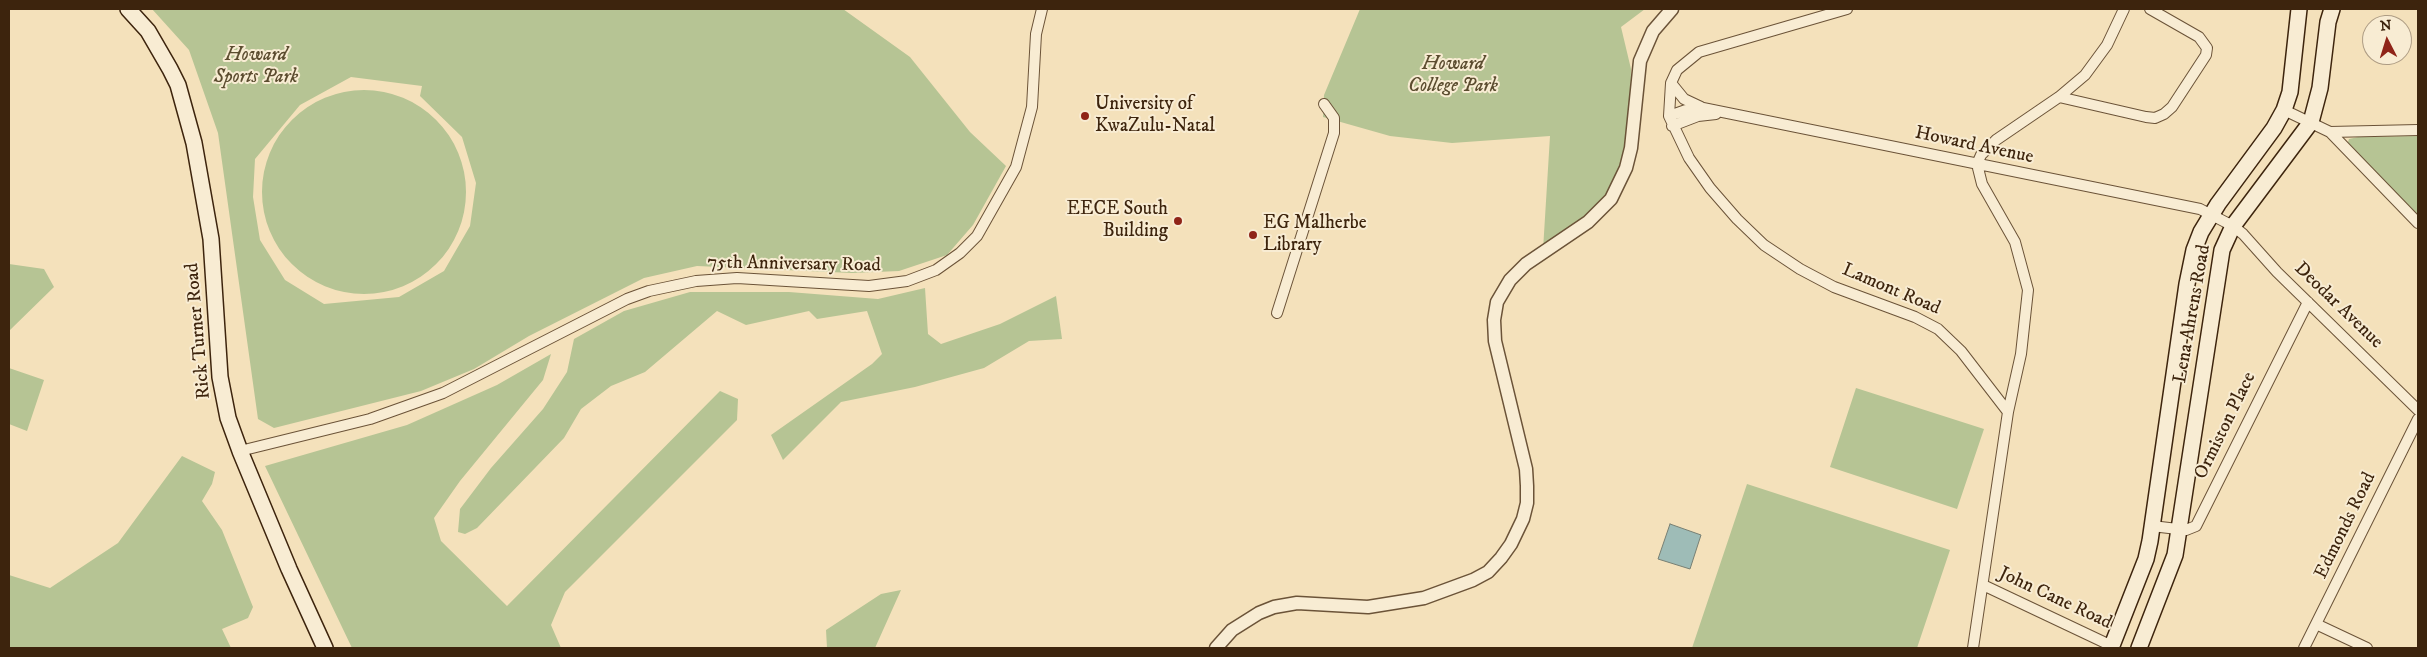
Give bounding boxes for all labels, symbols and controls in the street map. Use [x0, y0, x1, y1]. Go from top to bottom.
north arrow [2362, 15, 2412, 65]
text: N [2379, 17, 2392, 36]
park label: Howard Sports Park [214, 45, 298, 89]
park label: Howard College Park [1408, 54, 1498, 98]
place label: University of KwaZulu-Natal [1095, 94, 1215, 138]
marker: University of KwaZulu-Natal [1079, 110, 1091, 122]
street label: Howard Avenue [1913, 122, 2035, 170]
place label: EECE South Building [1067, 199, 1168, 243]
place label: EG Malherbe Library [1263, 213, 1367, 257]
marker: EECE South Building [1172, 215, 1184, 227]
marker: EG Malherbe Library [1247, 229, 1259, 241]
street label: Lena Ahrens Road [2170, 243, 2216, 385]
street label: 75th Anniversary Road [707, 252, 881, 278]
street label: Deodar Avenue [2289, 258, 2387, 354]
street label: Lamont Road [1838, 259, 1944, 321]
street label: Rick Turner Road [182, 262, 216, 400]
street label: Ormiston Place [2190, 369, 2262, 483]
street label: Edmonds Road [2310, 469, 2382, 583]
street label: John Cane Road [1995, 563, 2115, 635]

